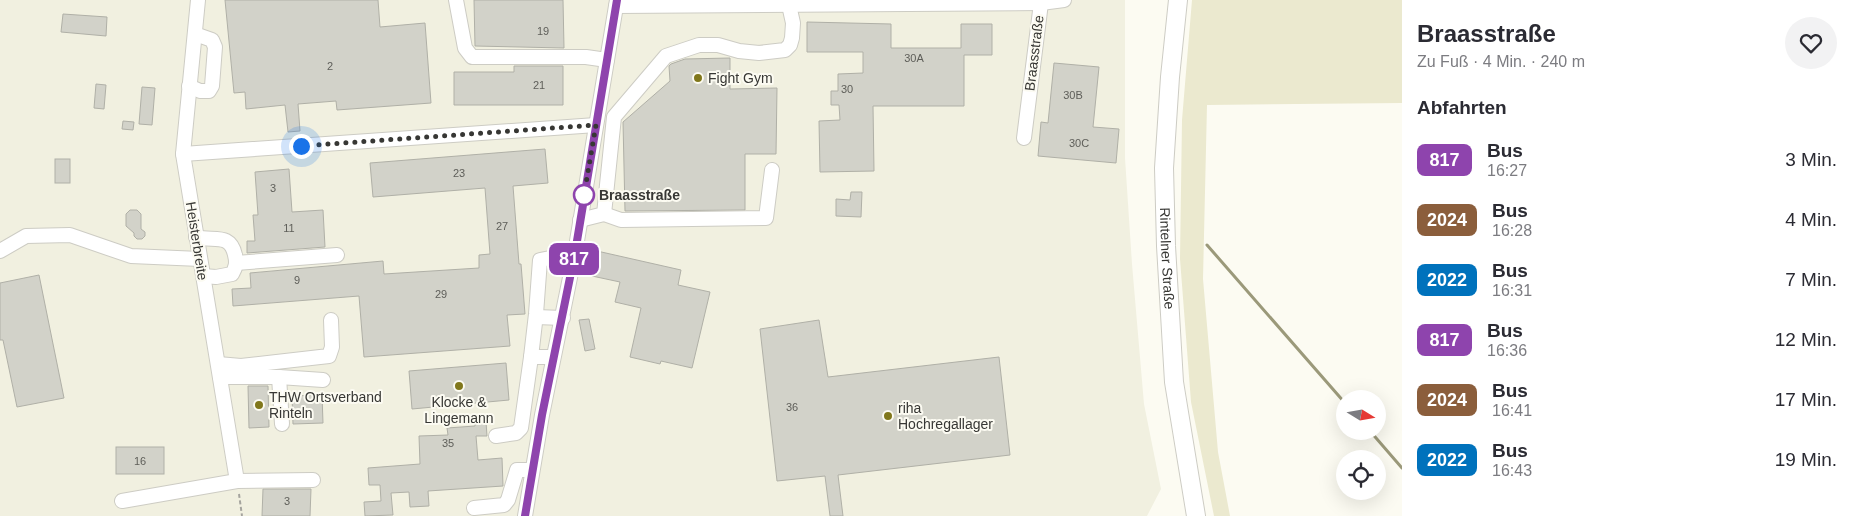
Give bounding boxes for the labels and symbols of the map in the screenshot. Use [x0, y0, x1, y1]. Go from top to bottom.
street label: Braasstraße [1021, 14, 1047, 92]
house number: 19 [537, 25, 549, 37]
house number: 30A [904, 52, 924, 64]
house number: 2 [327, 60, 333, 72]
place label: Fight Gym [708, 70, 773, 86]
marker: Fight Gym [692, 72, 704, 84]
house number: 21 [533, 79, 545, 91]
house number: 30 [841, 83, 853, 95]
house number: 30B [1063, 89, 1083, 101]
your location [289, 134, 314, 159]
house number: 30C [1069, 137, 1089, 149]
house number: 23 [453, 167, 465, 179]
house number: 3 [270, 182, 276, 194]
marker: Braasstraße [573, 184, 595, 206]
place label: Braasstraße [599, 187, 680, 203]
street label: Heisterbreite [183, 201, 211, 282]
street label: Rintelner Straße [1157, 207, 1178, 310]
house number: 27 [496, 220, 508, 232]
house number: 11 [283, 222, 295, 234]
line badge: 817 [545, 243, 603, 275]
house number: 9 [294, 274, 300, 286]
house number: 29 [435, 288, 447, 300]
marker: Klocke & Lingemann [453, 380, 465, 392]
place label: THW Ortsverband Rinteln [269, 389, 382, 421]
north arrow [1336, 390, 1386, 440]
place label: Klocke & Lingemann [424, 394, 494, 426]
marker: THW Ortsverband Rinteln [253, 399, 265, 411]
place label: riha Hochregallager [898, 400, 993, 432]
house number: 36 [786, 401, 798, 413]
marker: riha Hochregallager [882, 410, 894, 422]
house number: 35 [442, 437, 454, 449]
house number: 16 [134, 455, 146, 467]
house number: 3 [284, 495, 290, 507]

